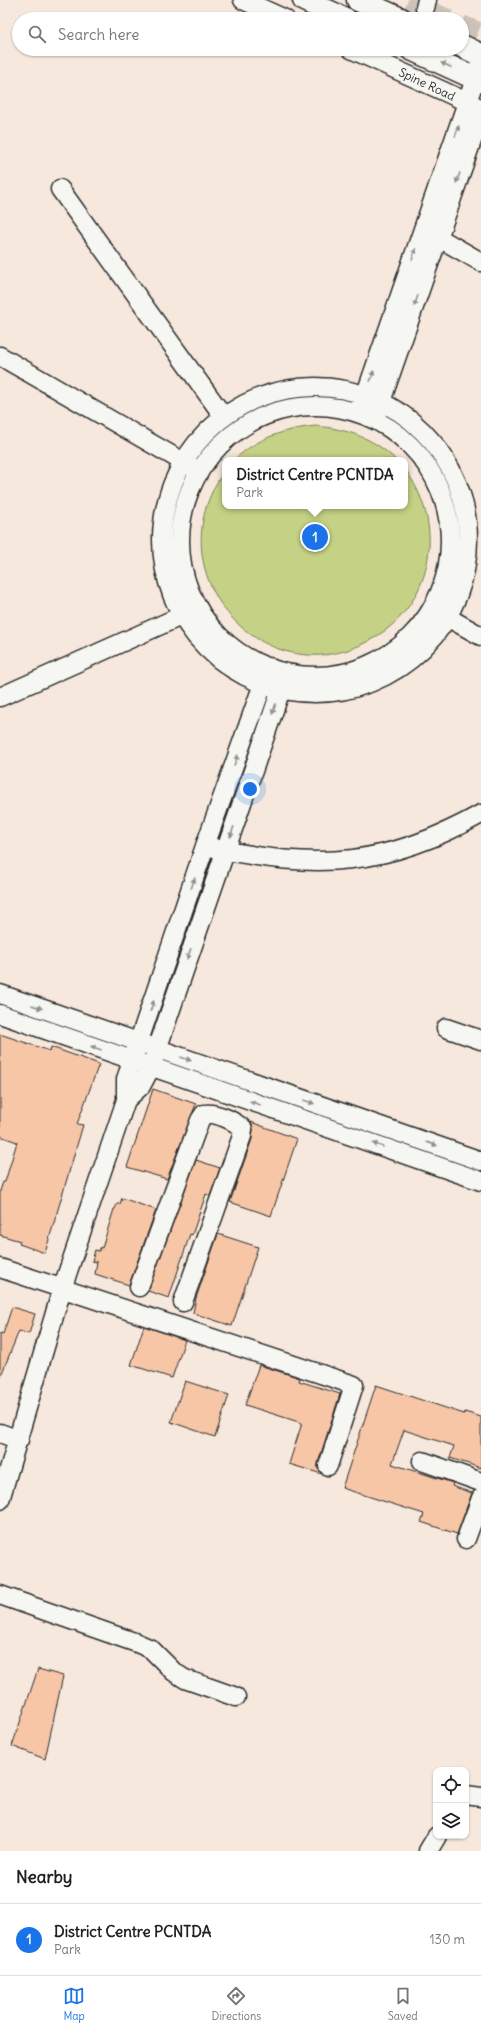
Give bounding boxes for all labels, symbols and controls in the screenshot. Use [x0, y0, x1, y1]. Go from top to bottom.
search box [12, 12, 469, 56]
icon: search [26, 23, 48, 45]
text: Search here [58, 25, 139, 44]
one-way arrow [440, 62, 452, 68]
street label: Spine Road [396, 64, 458, 104]
one-way arrow [454, 124, 460, 136]
one-way arrow [455, 173, 461, 185]
one-way arrow [412, 247, 418, 259]
one-way arrow [413, 295, 419, 307]
one-way arrow [369, 370, 375, 382]
popup [222, 457, 408, 509]
text: District Centre PCNTDA [236, 465, 394, 484]
text: Park [236, 484, 263, 501]
pin: 1 [302, 522, 328, 552]
one-way arrow [271, 703, 277, 715]
one-way arrow [233, 754, 239, 766]
your location [240, 779, 260, 799]
one-way arrow [228, 826, 234, 838]
one-way arrow [190, 876, 196, 888]
one-way arrow [186, 949, 192, 961]
one-way arrow [149, 1000, 155, 1012]
one-way arrow [31, 1005, 43, 1011]
one-way arrow [90, 1044, 102, 1050]
one-way arrow [180, 1057, 192, 1063]
one-way arrow [303, 1099, 315, 1105]
one-way arrow [249, 1100, 261, 1106]
one-way arrow [372, 1142, 384, 1148]
one-way arrow [426, 1142, 438, 1148]
map controls [433, 1767, 469, 1839]
button: locate [433, 1767, 469, 1803]
button: layers [433, 1803, 469, 1839]
text: Nearby [16, 1866, 72, 1888]
text: District Centre PCNTDA [54, 1922, 211, 1941]
text: 1 [26, 1931, 32, 1948]
text: 130 m [429, 1931, 465, 1948]
text: Park [54, 1941, 81, 1958]
tab: Map [63, 1985, 85, 2023]
tab: Directions [212, 1985, 261, 2023]
tab: Saved [388, 1985, 418, 2023]

